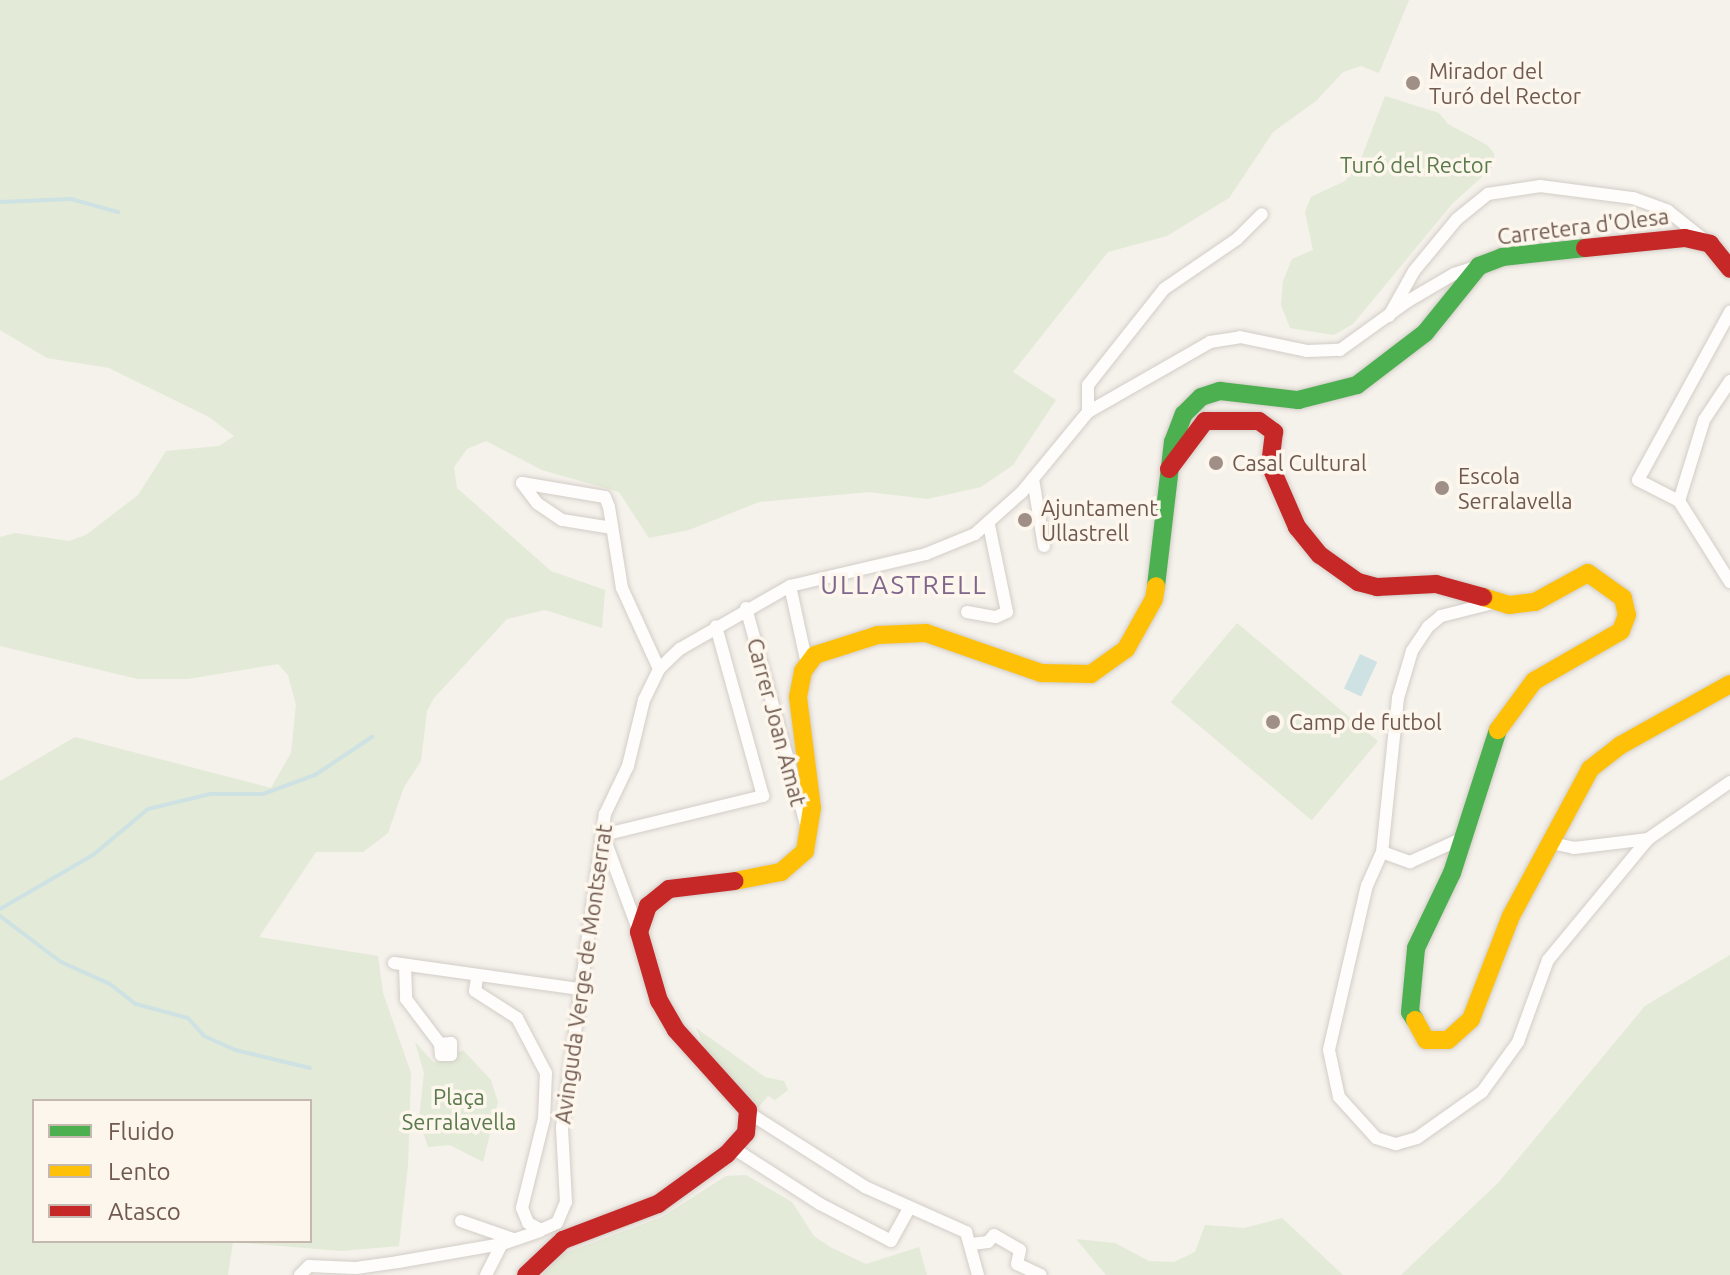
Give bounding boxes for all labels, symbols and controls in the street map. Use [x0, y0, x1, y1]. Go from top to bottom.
place label: Mirador del Turó del Rector [1429, 57, 1581, 108]
marker: Mirador del Turó del Rector [1404, 74, 1422, 92]
park label: Turó del Rector [1340, 152, 1492, 178]
street label: Carretera d'Olesa [1496, 202, 1670, 250]
place label: Casal Cultural [1232, 450, 1367, 476]
marker: Casal Cultural [1207, 454, 1225, 472]
place label: Escola Serralavella [1458, 462, 1572, 514]
marker: Escola Serralavella [1433, 479, 1451, 497]
place label: Ajuntament Ullastrell [1041, 494, 1158, 546]
marker: Ajuntament Ullastrell [1016, 511, 1034, 529]
district label: ULLASTRELL [820, 569, 988, 601]
street label: Carrer Joan Amat [742, 635, 812, 809]
place label: Camp de futbol [1289, 709, 1442, 735]
marker: Camp de futbol [1264, 713, 1282, 731]
street label: Avinguda Verge de Montserrat [549, 823, 617, 1125]
park label: Plaça Serralavella [402, 1083, 516, 1134]
legend [32, 1099, 312, 1243]
text: Fluido [108, 1118, 175, 1145]
text: Lento [108, 1158, 171, 1185]
text: Atasco [108, 1198, 181, 1225]

